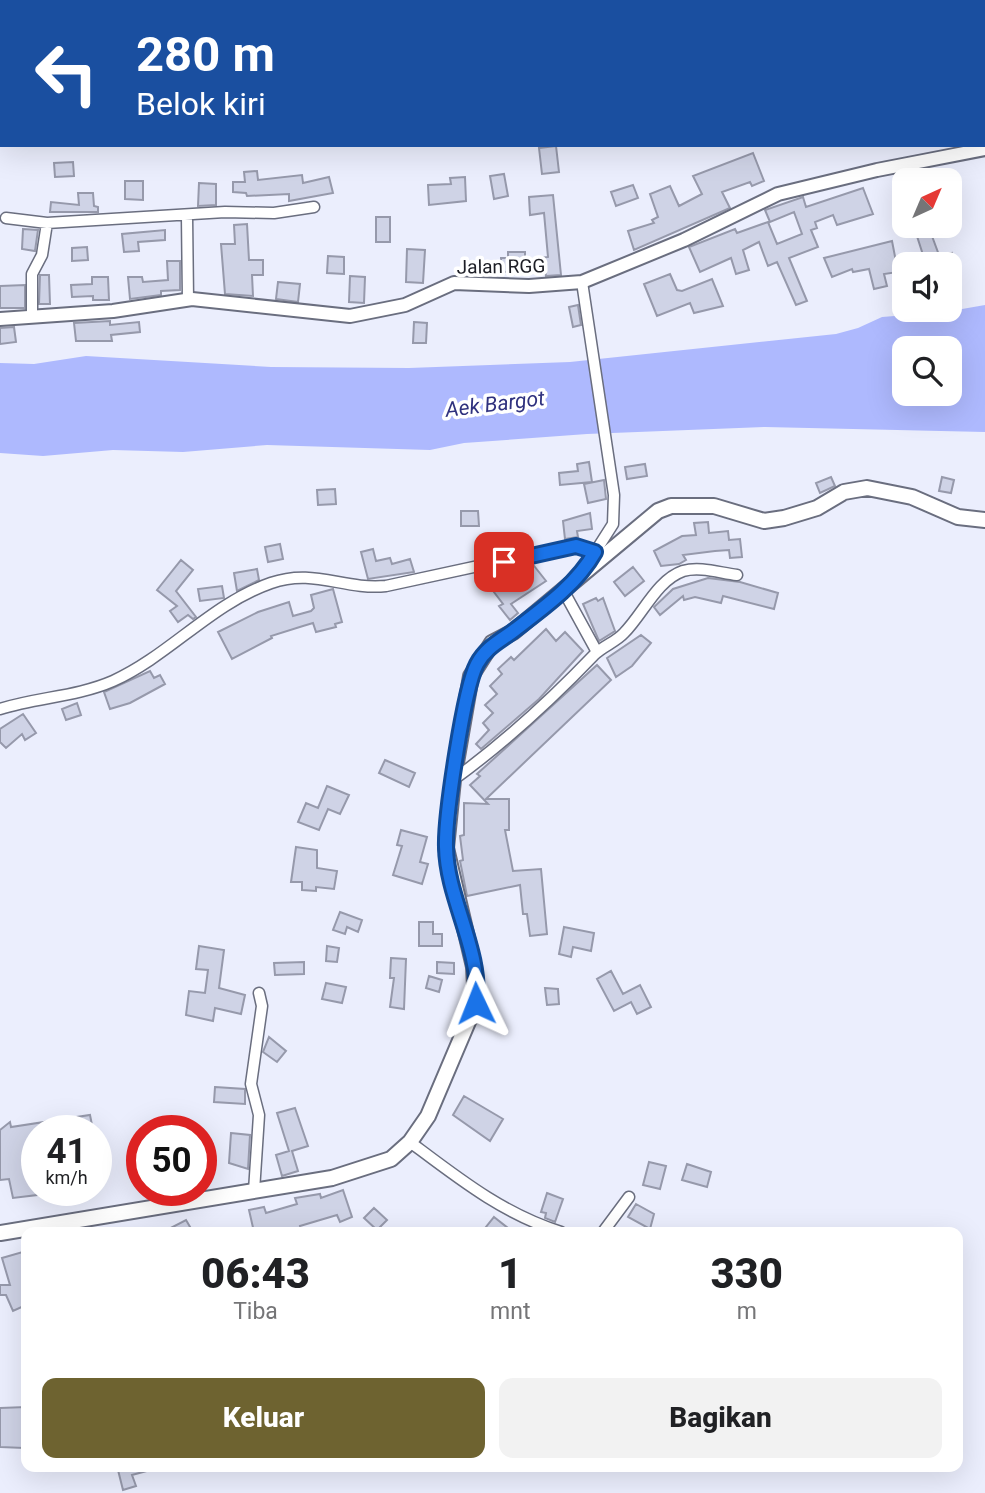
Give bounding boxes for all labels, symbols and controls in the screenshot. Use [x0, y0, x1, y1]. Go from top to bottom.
text: 280 m [136, 26, 275, 83]
icon: left [21, 28, 112, 119]
text: Belok kiri [136, 85, 266, 123]
north arrow [892, 168, 962, 238]
map controls [892, 168, 962, 406]
button: sound [892, 252, 962, 322]
street label: Jalan RGG [457, 254, 545, 279]
button: search [892, 336, 962, 406]
water label: Aek Bargot [443, 386, 546, 422]
pin [474, 532, 534, 592]
icon: arrive [485, 543, 523, 581]
position arrow [439, 966, 513, 1040]
speed limit sign: 50 [126, 1115, 217, 1206]
text: 41 [46, 1131, 87, 1172]
text: km/h [45, 1167, 88, 1188]
text: 06:43 [201, 1249, 310, 1298]
text: 1 [498, 1249, 522, 1298]
text: 330 [710, 1249, 783, 1298]
text: Tiba [233, 1298, 278, 1325]
text: mnt [490, 1298, 530, 1325]
text: m [737, 1298, 757, 1325]
button: Keluar [42, 1378, 485, 1458]
button: Bagikan [499, 1378, 942, 1458]

